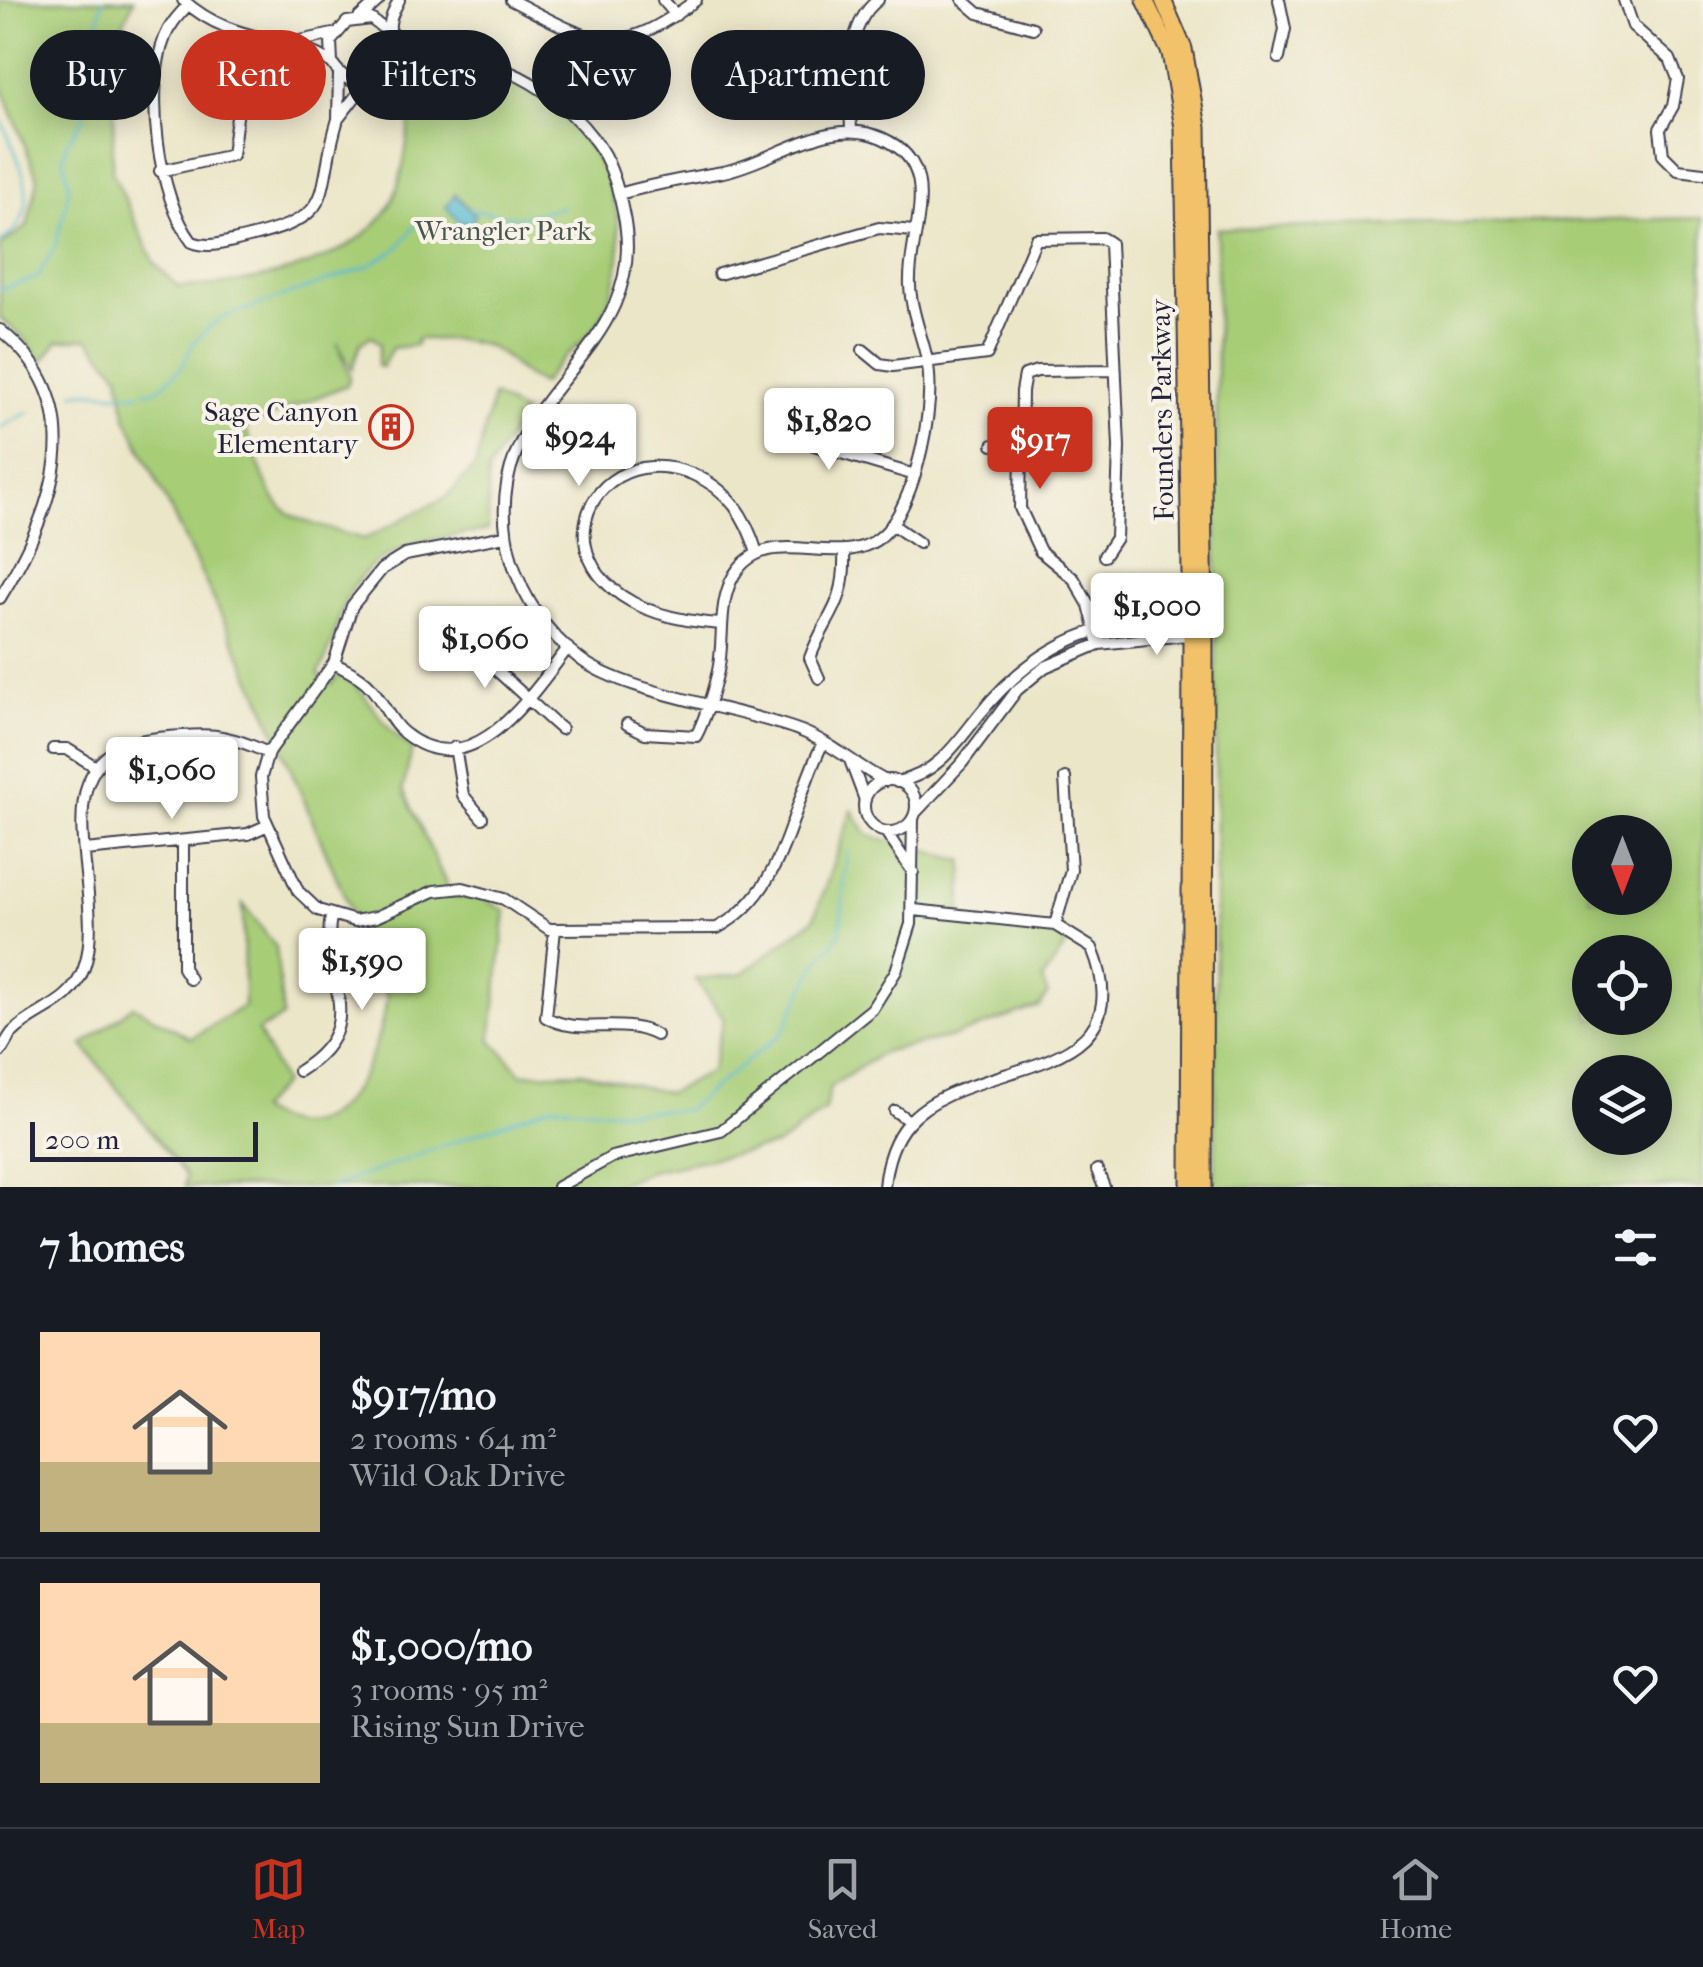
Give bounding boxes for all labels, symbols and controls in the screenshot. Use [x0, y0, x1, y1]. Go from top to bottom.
chip: Buy [30, 30, 161, 120]
chip: Rent [181, 30, 326, 120]
chip: Filters [346, 30, 512, 120]
chip: New [532, 30, 671, 120]
chip: Apartment [691, 30, 925, 120]
park label: Wrangler Park [414, 214, 592, 247]
street label: Founders Parkway [1144, 298, 1180, 521]
pin: $1,820 [748, 388, 910, 473]
place label: Sage Canyon Elementary [204, 395, 359, 460]
text: $1,820 [786, 402, 872, 439]
building icon: Sage Canyon Elementary [368, 404, 414, 450]
pin: $924 [520, 404, 638, 489]
pin: $917 [981, 407, 1099, 492]
text: $924 [544, 418, 614, 455]
text: $917 [1009, 421, 1071, 458]
pin: $1,000 [1076, 573, 1238, 658]
text: $1,000 [1113, 587, 1201, 624]
pin: $1,060 [404, 606, 566, 691]
text: $1,060 [441, 620, 529, 657]
pin: $1,060 [91, 737, 253, 822]
text: $1,060 [128, 751, 216, 788]
north arrow [1572, 815, 1672, 915]
map controls [1572, 815, 1672, 1155]
pin: $1,590 [281, 928, 443, 1013]
button: locate [1572, 935, 1672, 1035]
text: $1,590 [321, 942, 403, 979]
button: layers [1572, 1055, 1672, 1155]
scale bar [30, 1117, 258, 1162]
text: 200 m [45, 1123, 120, 1156]
icon: filters [1608, 1220, 1663, 1275]
text: 7 homes [40, 1223, 185, 1272]
text: $917/mo [350, 1371, 496, 1420]
icon: home [120, 1372, 240, 1492]
icon: heart [1608, 1405, 1663, 1460]
text: 2 rooms · 64 m² [350, 1420, 556, 1457]
text: Wild Oak Drive [350, 1457, 565, 1494]
text: $1,000/mo [350, 1622, 533, 1671]
icon: home [120, 1623, 240, 1743]
icon: heart [1608, 1656, 1663, 1711]
text: 3 rooms · 95 m² [350, 1671, 547, 1708]
text: Rising Sun Drive [350, 1708, 585, 1745]
tab: Map [251, 1852, 306, 1945]
tab: Saved [808, 1852, 877, 1945]
tab: Home [1379, 1852, 1452, 1945]

